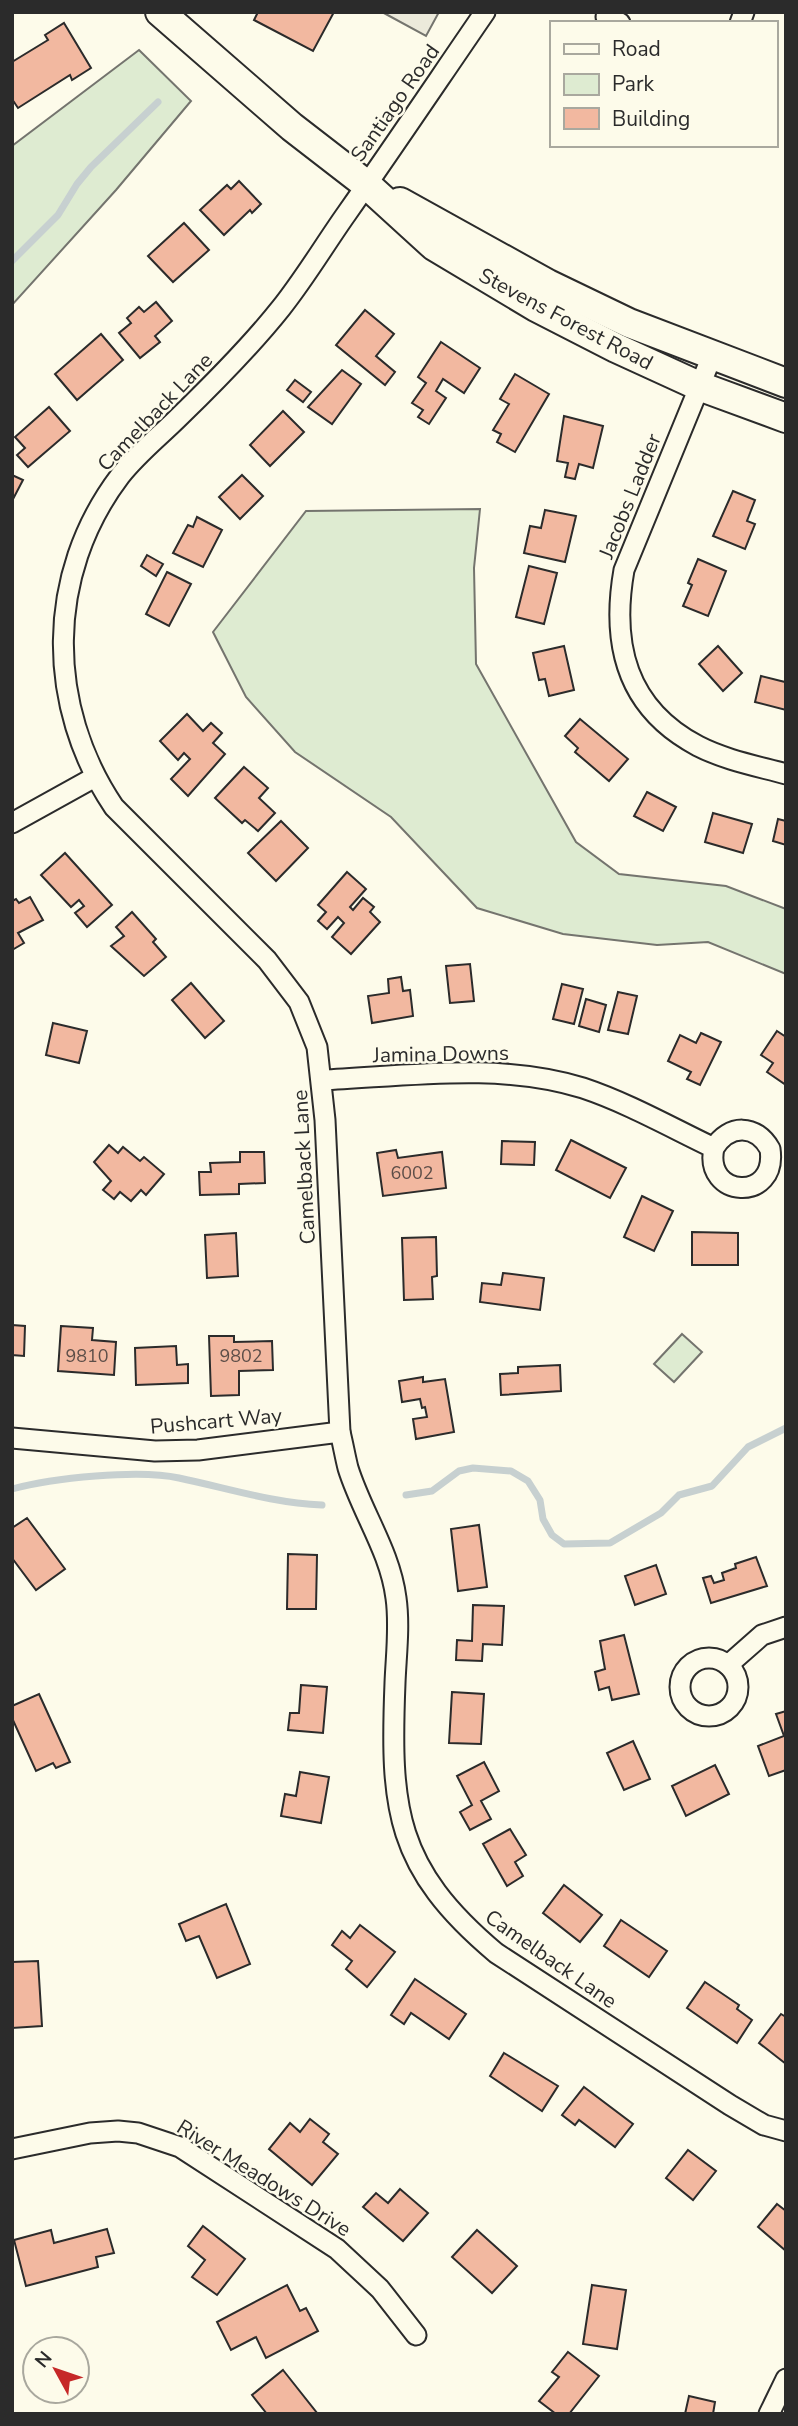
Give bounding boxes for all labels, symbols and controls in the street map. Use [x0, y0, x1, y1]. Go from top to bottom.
legend [550, 21, 777, 147]
text: Road [612, 35, 661, 63]
street label: Santiago Road [344, 39, 446, 167]
text: Park [612, 70, 654, 98]
text: Building [612, 105, 690, 133]
street label: Stevens Forest Road [474, 261, 658, 377]
street label: Camelback Lane [91, 347, 219, 477]
street label: Jacobs Ladder [592, 429, 668, 564]
street label: Jamina Downs [372, 1039, 509, 1069]
street label: Camelback Lane [286, 1089, 322, 1245]
house number: 6002 [390, 1161, 434, 1185]
house number: 9810 [65, 1344, 109, 1368]
house number: 9802 [219, 1344, 263, 1368]
street label: Pushcart Way [149, 1401, 283, 1441]
street label: Camelback Lane [480, 1903, 622, 2015]
street label: River Meadows Drive [172, 2113, 356, 2243]
north arrow [21, 2335, 91, 2405]
text: N [29, 2346, 58, 2374]

